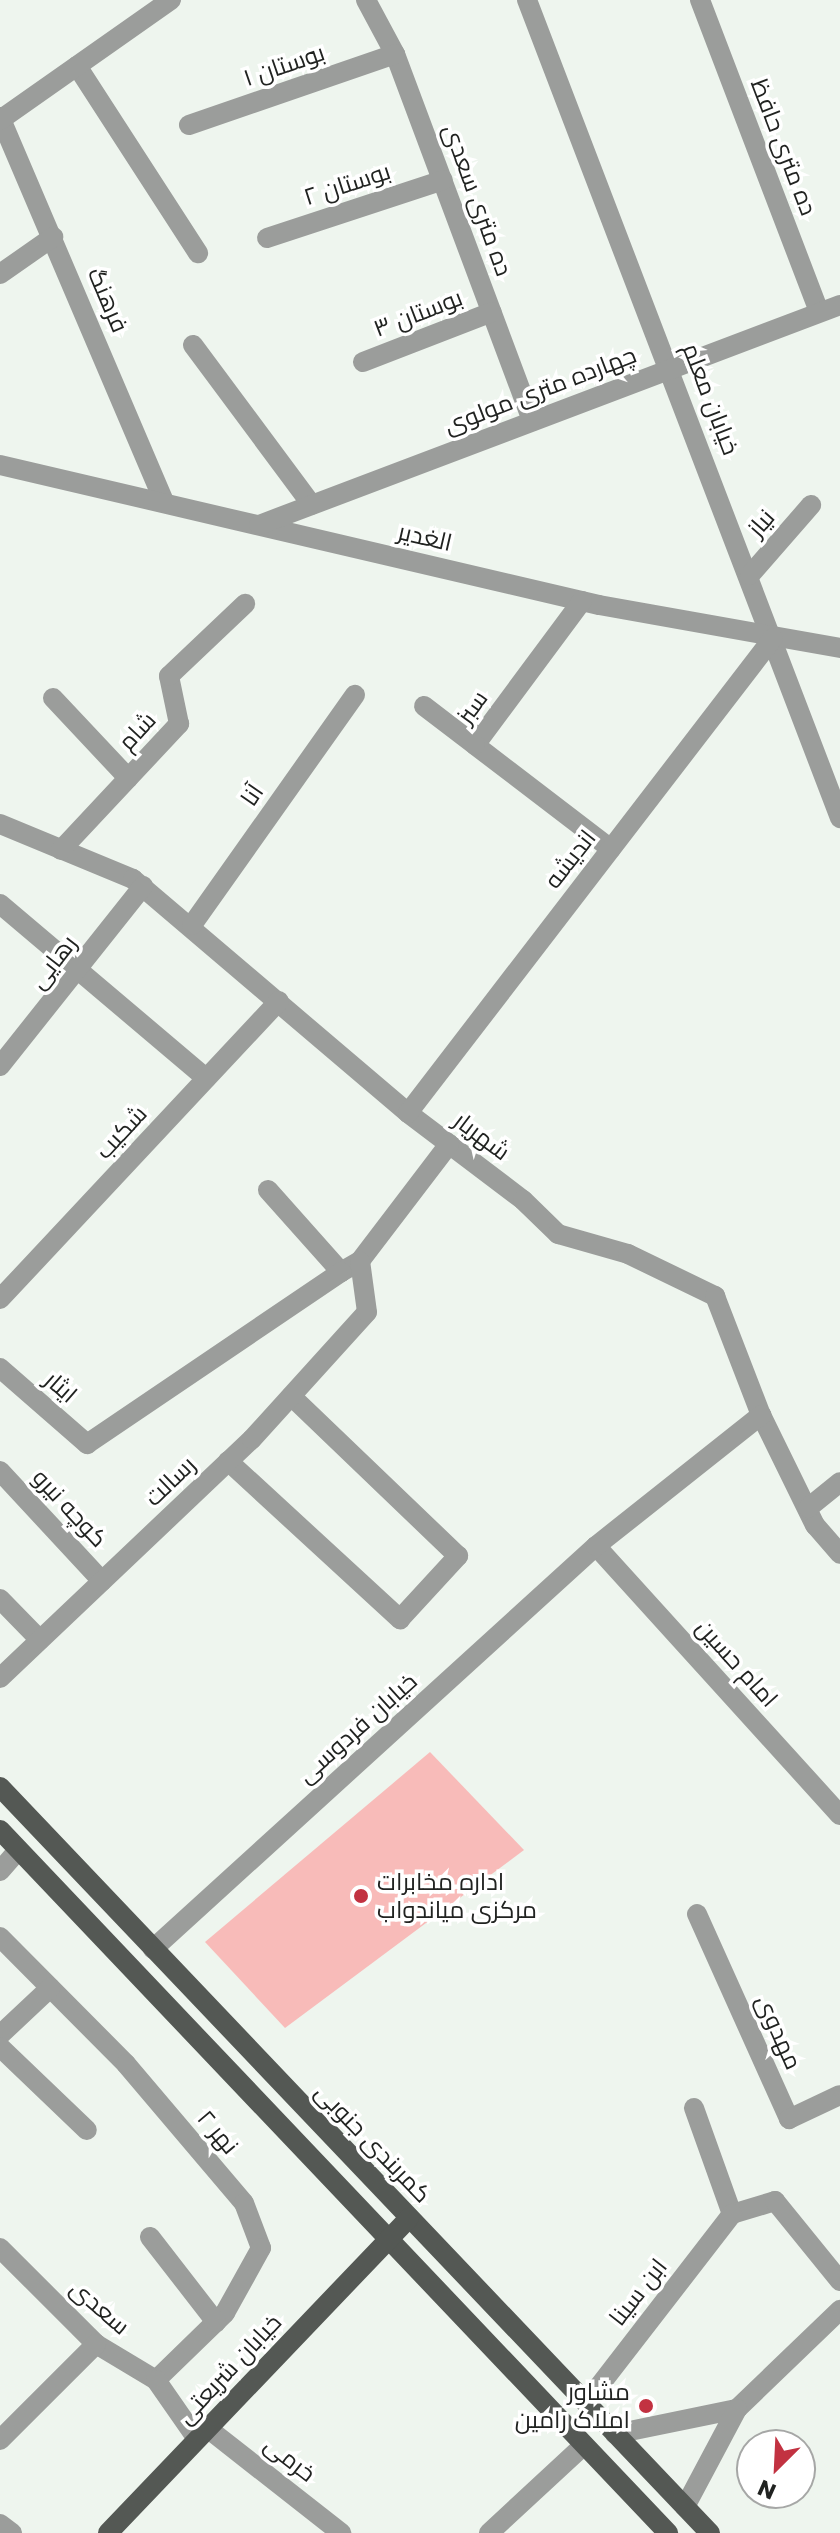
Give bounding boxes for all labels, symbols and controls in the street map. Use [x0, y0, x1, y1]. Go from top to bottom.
street label: بوستان ۱ [240, 38, 328, 92]
street label: ده متری حافظ [745, 75, 823, 219]
street label: ده متری سعدی [437, 120, 519, 280]
street label: بوستان ۲ [300, 157, 394, 211]
street label: فرهنگ [82, 263, 134, 337]
street label: بوستان ۳ [369, 283, 467, 343]
street label: خیابان معلم [677, 339, 745, 459]
street label: چهارده متری مولوی [440, 340, 640, 440]
street label: نیاز [741, 503, 781, 543]
street label: الغدیر [395, 517, 455, 557]
street label: سبز [450, 685, 494, 729]
street label: شام [112, 706, 162, 756]
street label: آنا [234, 779, 270, 811]
street label: اندیشه [538, 824, 602, 894]
street label: رهایی [23, 929, 83, 995]
street label: شکیب [89, 1099, 153, 1165]
street label: شهریار [448, 1106, 516, 1166]
street label: ایثار [39, 1365, 83, 1409]
street label: رسالت [139, 1450, 201, 1512]
street label: کوچه نیرو [27, 1463, 113, 1553]
street label: امام حسین [690, 1613, 784, 1713]
street label: خیابان فردوسی [291, 1667, 423, 1789]
place label: اداره مخابرات مرکزی میاندواب [377, 1868, 537, 1924]
marker: اداره مخابرات مرکزی میاندواب [352, 1887, 370, 1905]
street label: مهدوی [750, 1990, 808, 2074]
street label: کمربندی جنوبی [309, 2077, 437, 2209]
street label: نهر ۲ [191, 2104, 245, 2160]
street label: ابن سینا [603, 2253, 673, 2331]
street label: سعدی [64, 2273, 136, 2341]
street label: خیابان شریعتی [171, 2308, 287, 2430]
place label: مشاور املاک رامین [515, 2378, 630, 2434]
marker: مشاور املاک رامین [637, 2397, 655, 2415]
north arrow [736, 2429, 816, 2509]
street label: خرمی [259, 2430, 321, 2488]
text: N [753, 2472, 781, 2507]

